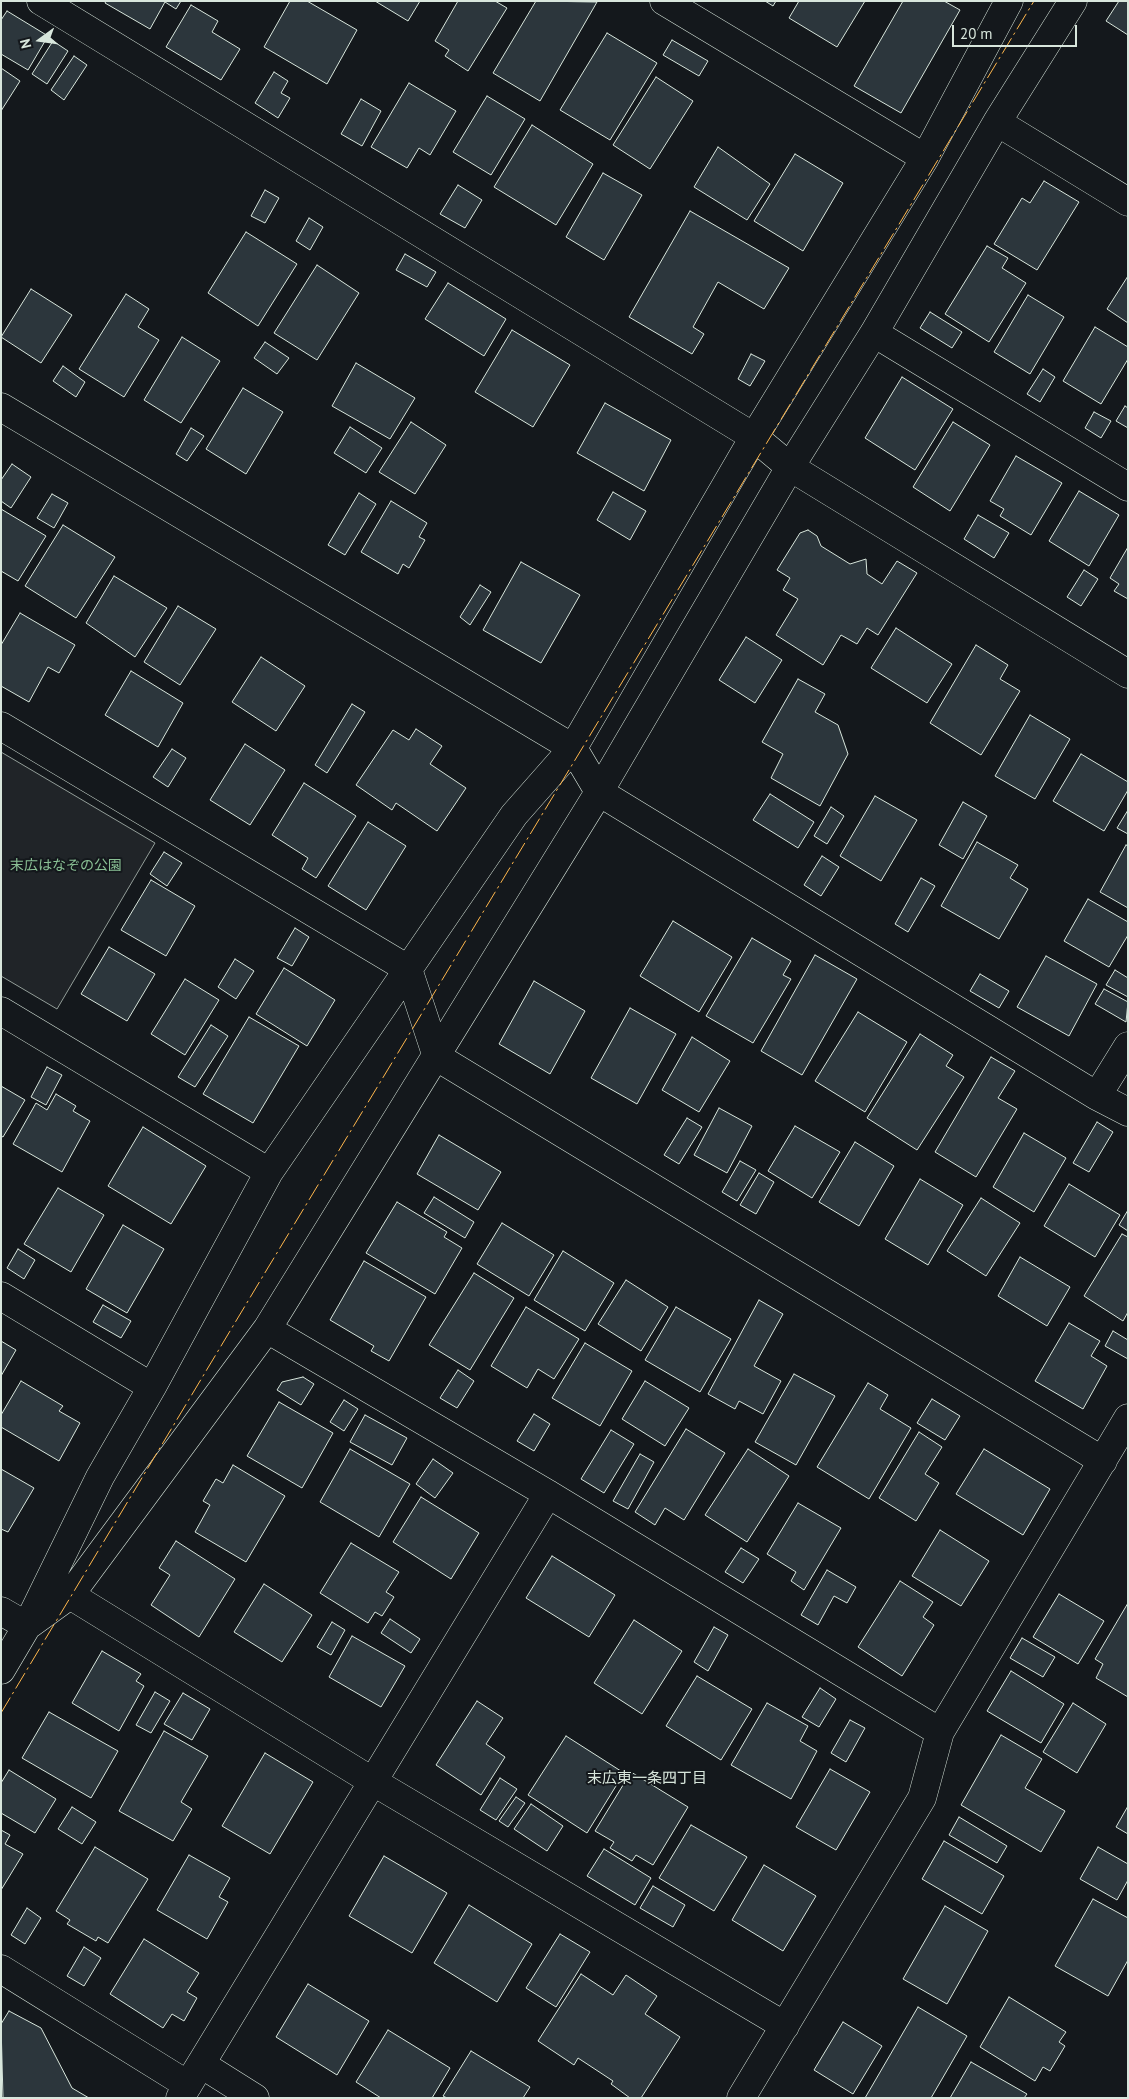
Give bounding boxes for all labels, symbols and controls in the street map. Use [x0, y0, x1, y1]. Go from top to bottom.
north arrow [15, 15, 65, 65]
scale bar [954, 15, 1079, 47]
text: 20 m [960, 24, 993, 43]
text: N [16, 37, 35, 50]
park label: 末広はなぞの公園 [10, 858, 122, 874]
district label: 末広東一条四丁目 [587, 1770, 707, 1788]

